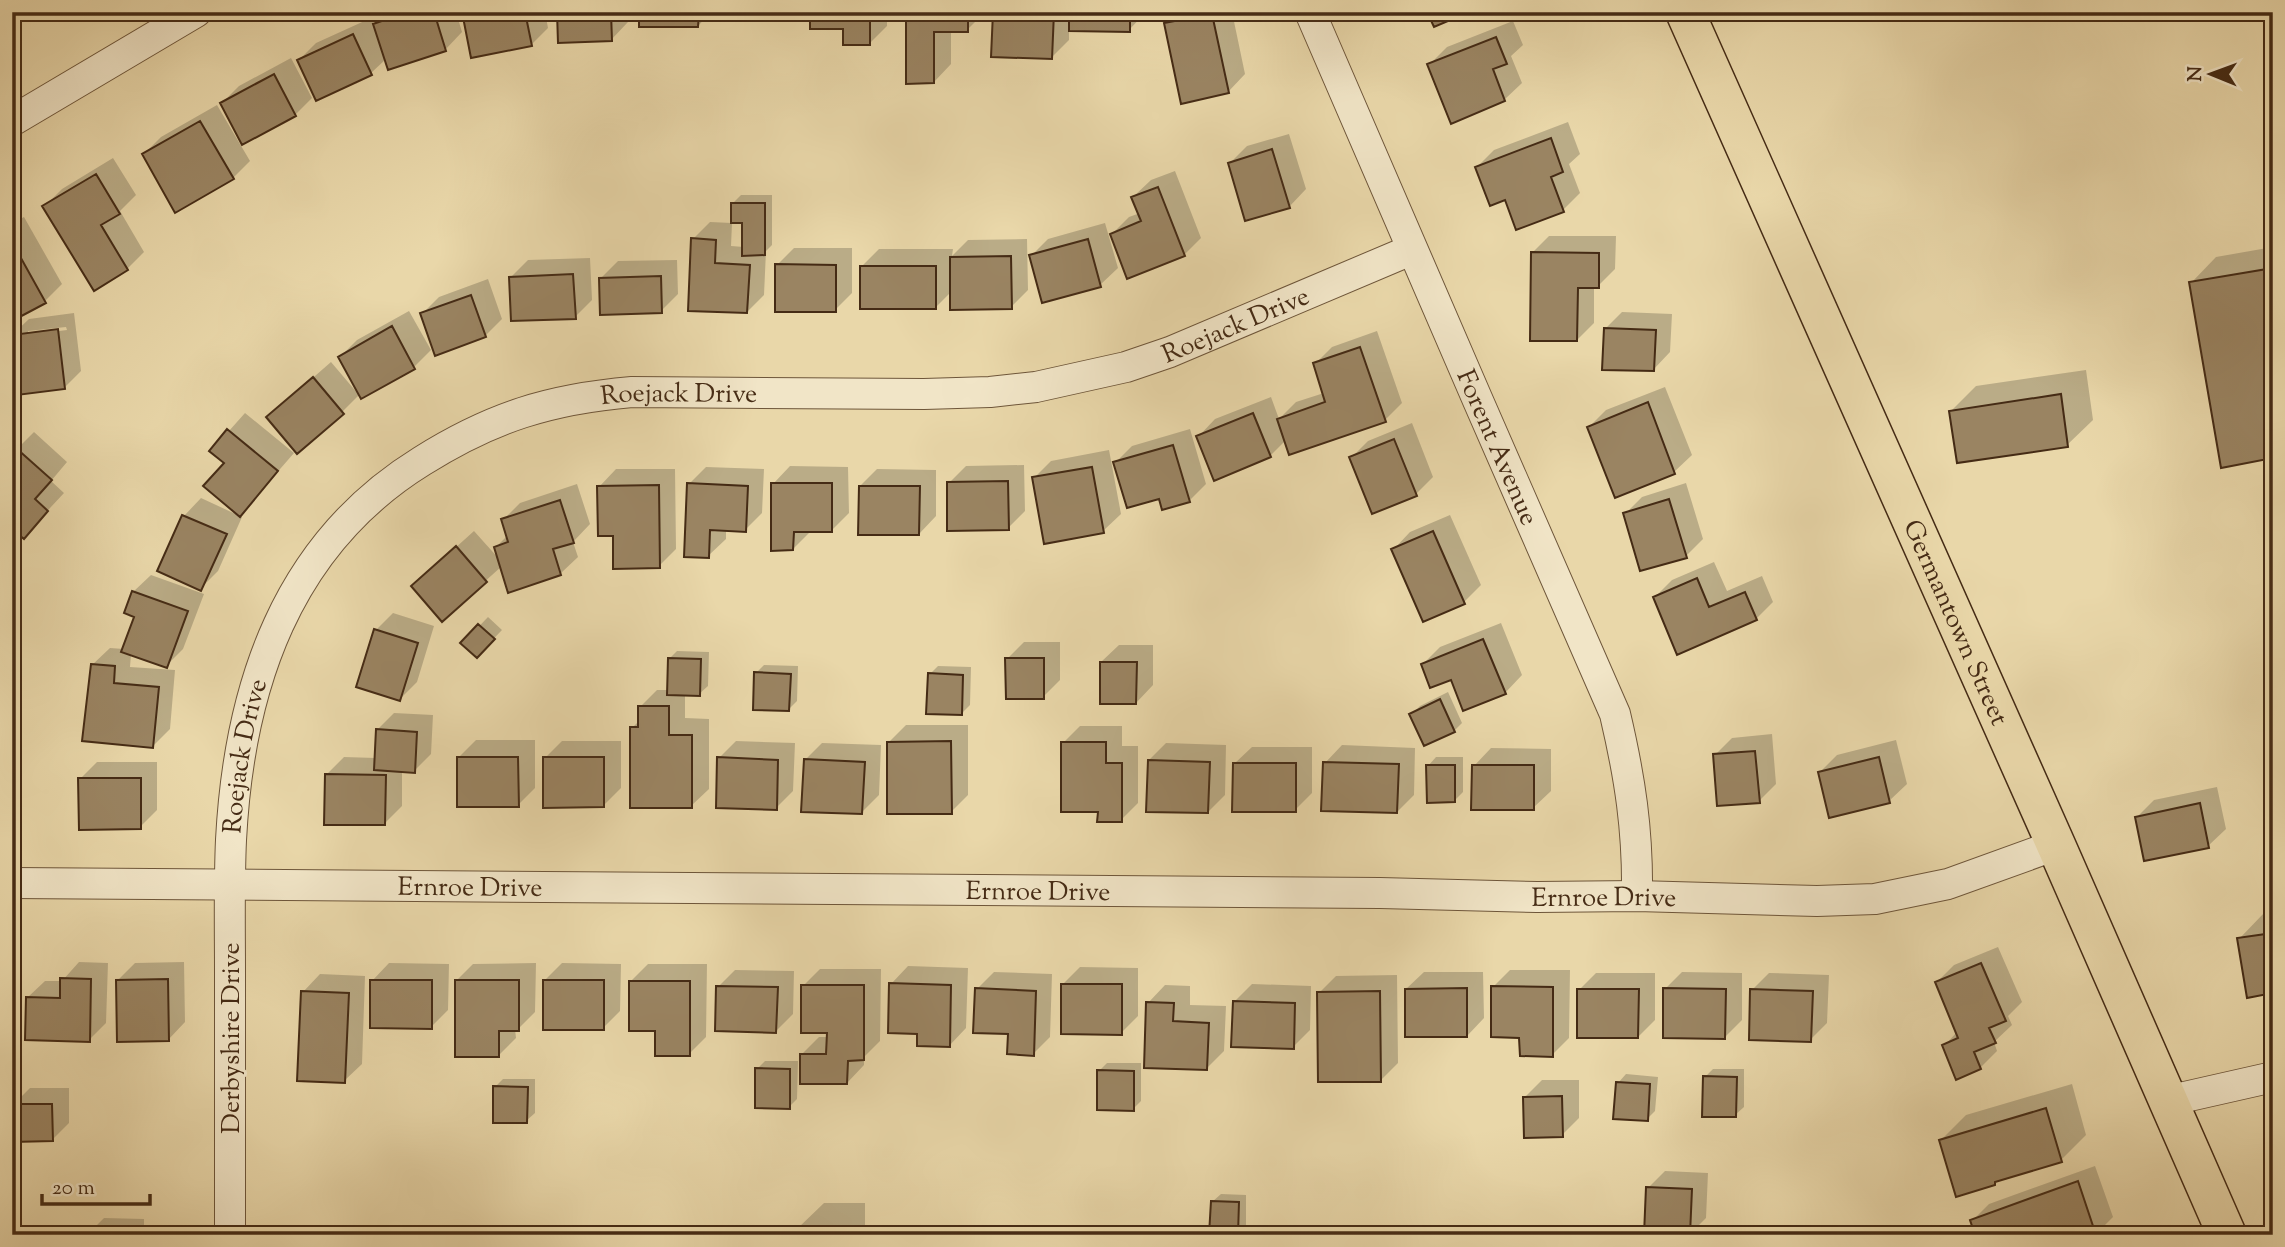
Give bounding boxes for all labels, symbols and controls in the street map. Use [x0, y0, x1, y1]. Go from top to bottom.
north arrow [2176, 38, 2246, 108]
text: N [2183, 66, 2210, 82]
street label: Roejack Drive [1157, 279, 1316, 374]
street label: Forent Avenue [1446, 364, 1546, 532]
street label: Roejack Drive [598, 376, 757, 416]
street label: Germantown Street [1892, 514, 2017, 732]
street label: Roejack Drive [215, 675, 278, 835]
street label: Ernroe Drive [397, 870, 543, 908]
street label: Ernroe Drive [965, 874, 1111, 912]
street label: Ernroe Drive [1531, 880, 1677, 918]
street label: Derbyshire Drive [214, 942, 251, 1134]
scale bar [42, 1163, 150, 1207]
text: 20 m [52, 1174, 95, 1204]

